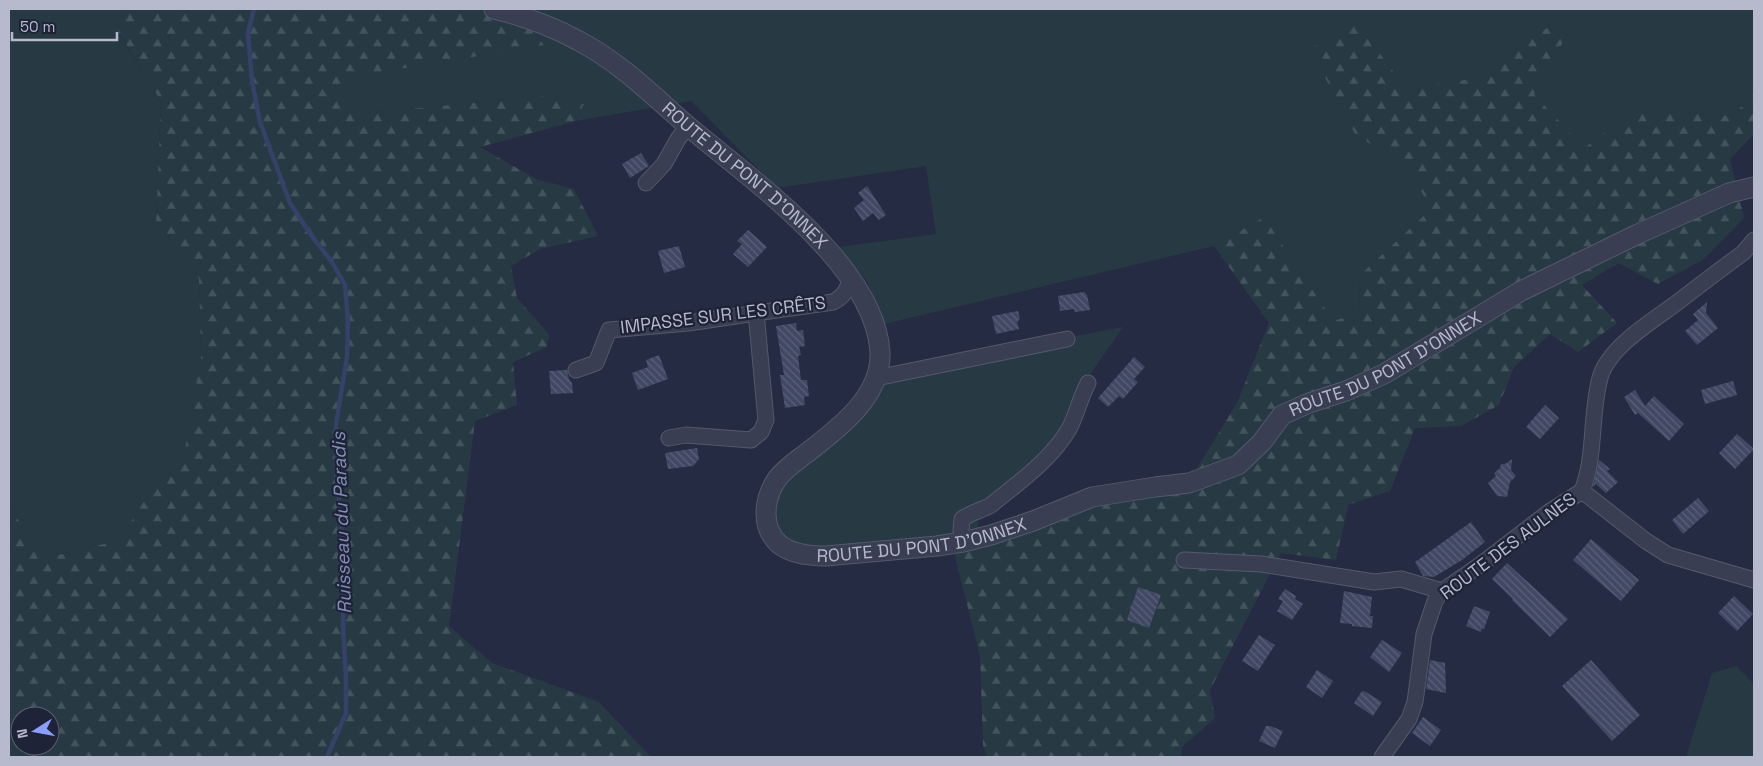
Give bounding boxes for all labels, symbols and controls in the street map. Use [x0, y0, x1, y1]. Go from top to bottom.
scale bar [12, 10, 118, 42]
text: 50 m [20, 17, 55, 36]
street label: ROUTE DU PONT D'ONNEX [657, 97, 833, 253]
street label: IMPASSE SUR LES CRÊTS [619, 290, 827, 339]
street label: ROUTE DU PONT D'ONNEX [1285, 306, 1485, 421]
water label: Ruisseau du Paradis [326, 431, 357, 614]
street label: ROUTE DES AULNES [1435, 487, 1580, 604]
street label: ROUTE DU PONT D'ONNEX [816, 512, 1029, 567]
north arrow [10, 706, 60, 756]
text: N [13, 727, 32, 740]

